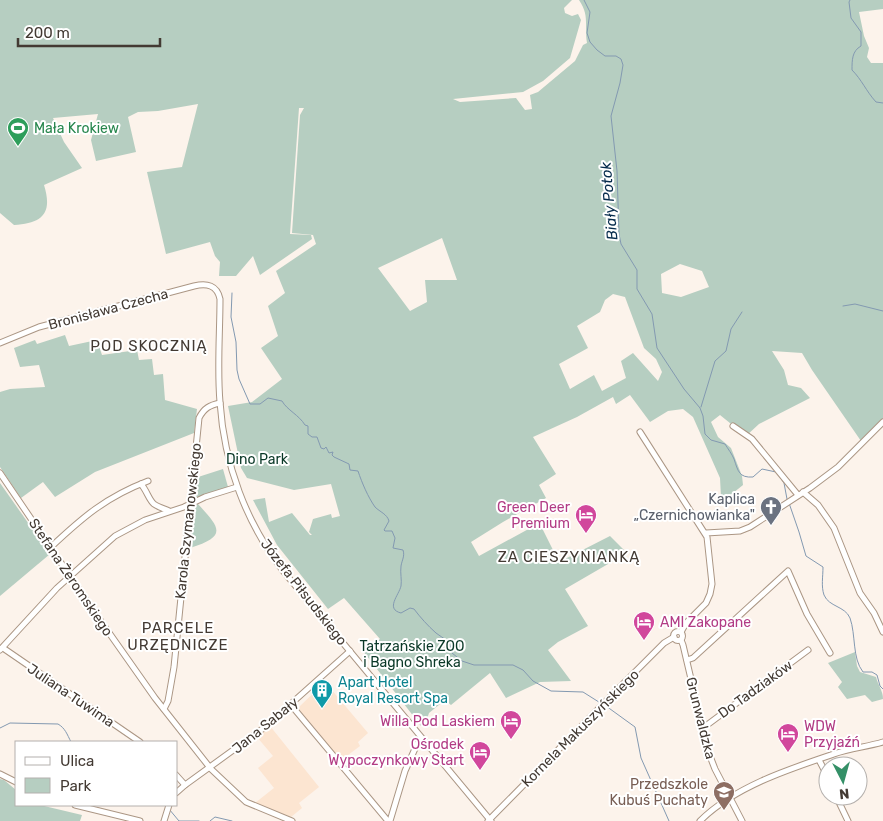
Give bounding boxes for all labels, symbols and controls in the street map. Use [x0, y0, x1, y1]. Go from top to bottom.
scale bar [18, 15, 160, 47]
text: 200 m [25, 24, 70, 42]
sports icon: Mała Krokiew [6, 116, 30, 147]
place label: Mała Krokiew [34, 120, 119, 137]
water label: Biały Potok [597, 161, 621, 241]
street label: Bronisława Czecha [46, 285, 170, 334]
district label: POD SKOCZNIĄ [90, 337, 208, 355]
street label: Karola Szymanowskiego [172, 442, 205, 600]
park label: Dino Park [226, 451, 289, 468]
place label: Kaplica „Czernichowianka" [633, 491, 755, 524]
church icon: Kaplica „Czernichowianka" [759, 495, 783, 526]
place label: Green Deer Premium [497, 499, 571, 532]
hotel icon: Green Deer Premium [574, 503, 598, 534]
street label: Stefana Żeromskiego [25, 515, 116, 639]
street label: Józefa Piłsudskiego [257, 536, 350, 649]
district label: ZA CIESZYNIANKĄ [498, 548, 640, 566]
hotel icon: AMI Zakopane [632, 610, 656, 641]
place label: AMI Zakopane [660, 614, 751, 631]
district label: PARCELE URZĘDNICZE [127, 619, 229, 654]
park label: Tatrzańskie ZOO i Bagno Shreka [360, 638, 464, 671]
street label: Do Tadziaków [715, 657, 796, 722]
street label: Juliana Tuwima [24, 660, 117, 731]
street label: Kornela Makuszyńskiego [518, 666, 643, 791]
place label: Apart Hotel Royal Resort Spa [338, 674, 448, 707]
street label: Grunwaldzka [682, 675, 719, 761]
building icon: Apart Hotel Royal Resort Spa [310, 678, 334, 709]
street label: Jana Sabały [229, 693, 302, 757]
hotel icon: Willa Pod Laskiem [499, 709, 523, 740]
place label: Willa Pod Laskiem [380, 713, 495, 730]
place label: WDW Przyjaźń [804, 718, 860, 751]
hotel icon: WDW Przyjaźń [776, 722, 800, 753]
place label: Ośrodek Wypoczynkowy Start [328, 736, 465, 769]
hotel icon: Ośrodek Wypoczynkowy Start [468, 740, 492, 771]
legend [15, 741, 178, 806]
text: Ulica [60, 752, 94, 770]
north arrow [818, 756, 868, 806]
place label: Przedszkole Kubuś Puchaty [610, 776, 708, 809]
text: Park [60, 777, 91, 795]
school or university icon: Przedszkole Kubuś Puchaty [712, 780, 736, 811]
text: N [838, 784, 850, 802]

